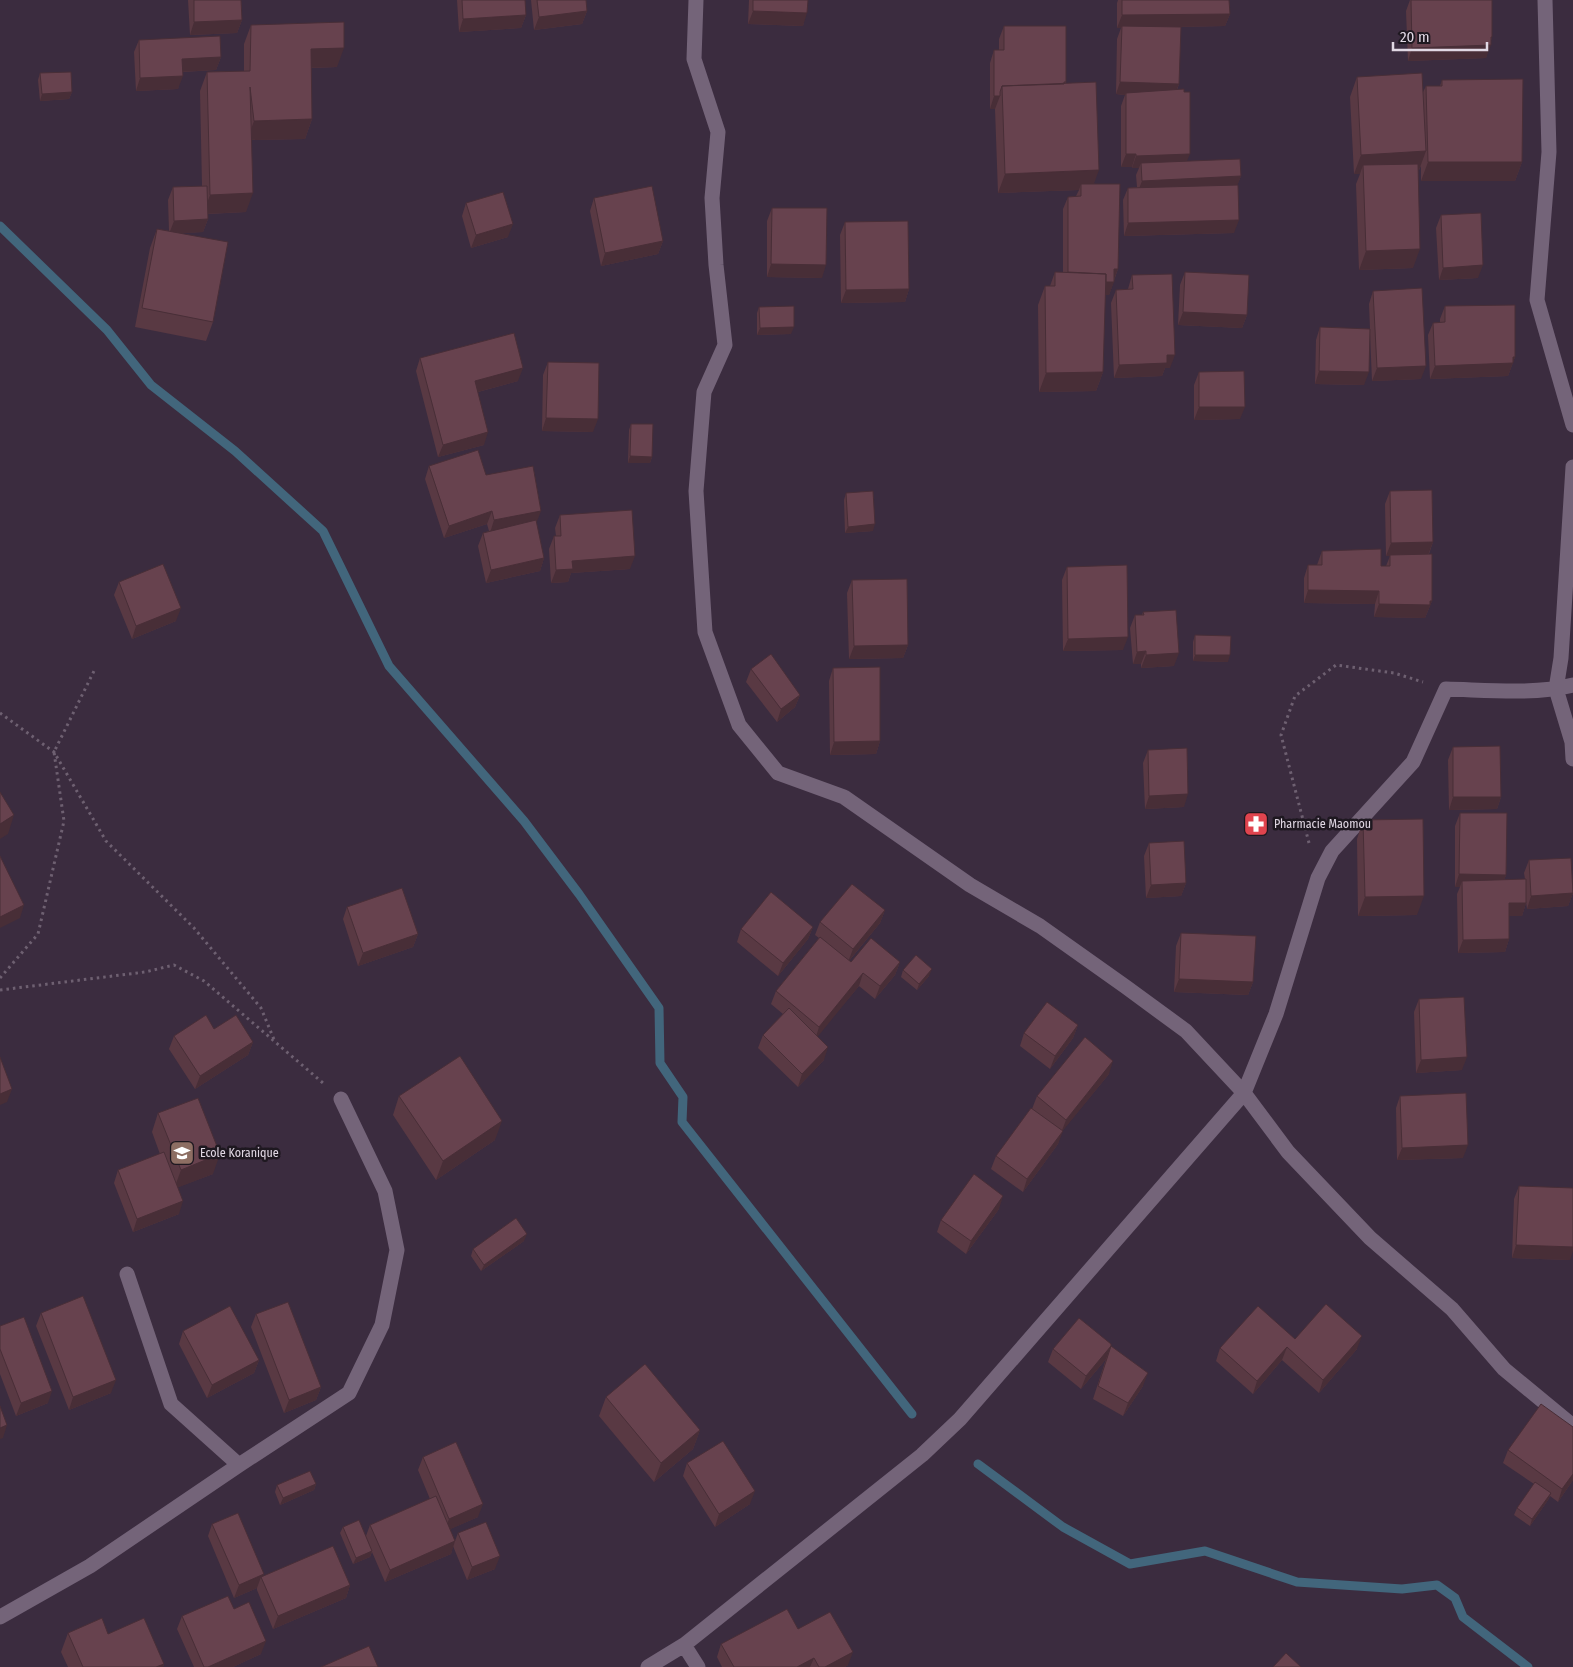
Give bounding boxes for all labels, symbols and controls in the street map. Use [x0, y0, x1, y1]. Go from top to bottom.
scale bar [1393, 20, 1487, 52]
text: 20 m [1400, 28, 1430, 46]
pharmacy icon: Pharmacie Maomou [1243, 811, 1269, 837]
place label: Pharmacie Maomou [1274, 817, 1371, 831]
school or university icon: Ecole Koranique [169, 1140, 195, 1166]
place label: Ecole Koranique [200, 1146, 279, 1160]

